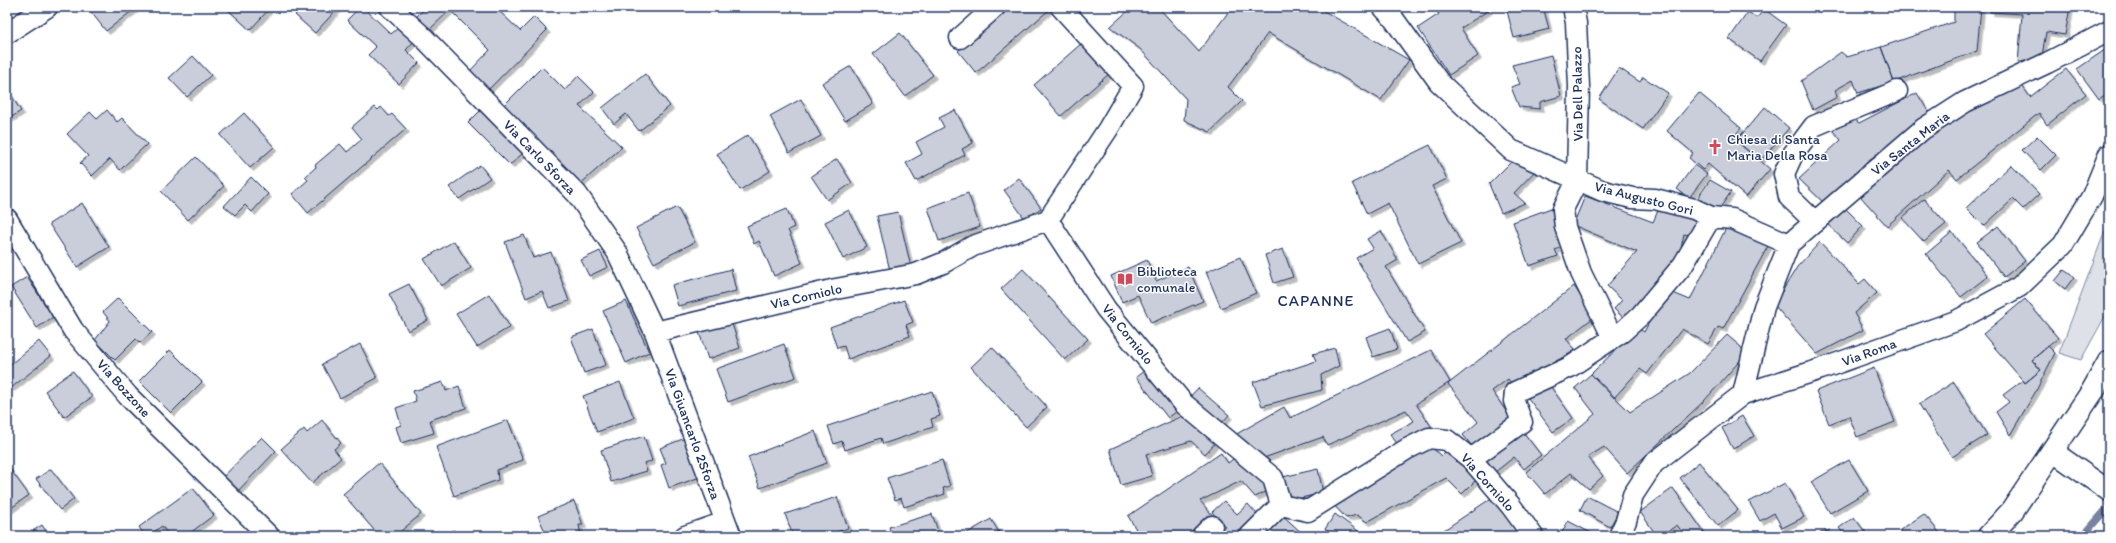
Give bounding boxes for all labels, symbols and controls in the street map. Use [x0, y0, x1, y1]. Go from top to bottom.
street label: Via Dell Palazzo [1568, 46, 1587, 142]
street label: Via Santa Maria [1868, 107, 1953, 179]
street label: Via Carlo Sforza [500, 116, 580, 199]
place label: Chiesa di Santa Maria Della Rosa [1727, 131, 1828, 164]
church icon: Chiesa di Santa Maria Della Rosa [1706, 138, 1724, 156]
street label: Via Augusto Gori [1593, 178, 1695, 219]
place label: Biblioteca comunale [1137, 263, 1197, 296]
library icon: Biblioteca comunale [1116, 270, 1134, 288]
street label: Via Corniolo [769, 280, 843, 313]
district label: CAPANNE [1278, 291, 1354, 310]
street label: Via Corniolo [1098, 301, 1157, 368]
street label: Via Roma [1840, 335, 1899, 370]
street label: Via Bozzone [93, 356, 154, 421]
street label: Via Giuancarlo 2Sforza [661, 366, 724, 503]
street label: Via Corniolo [1457, 450, 1518, 515]

